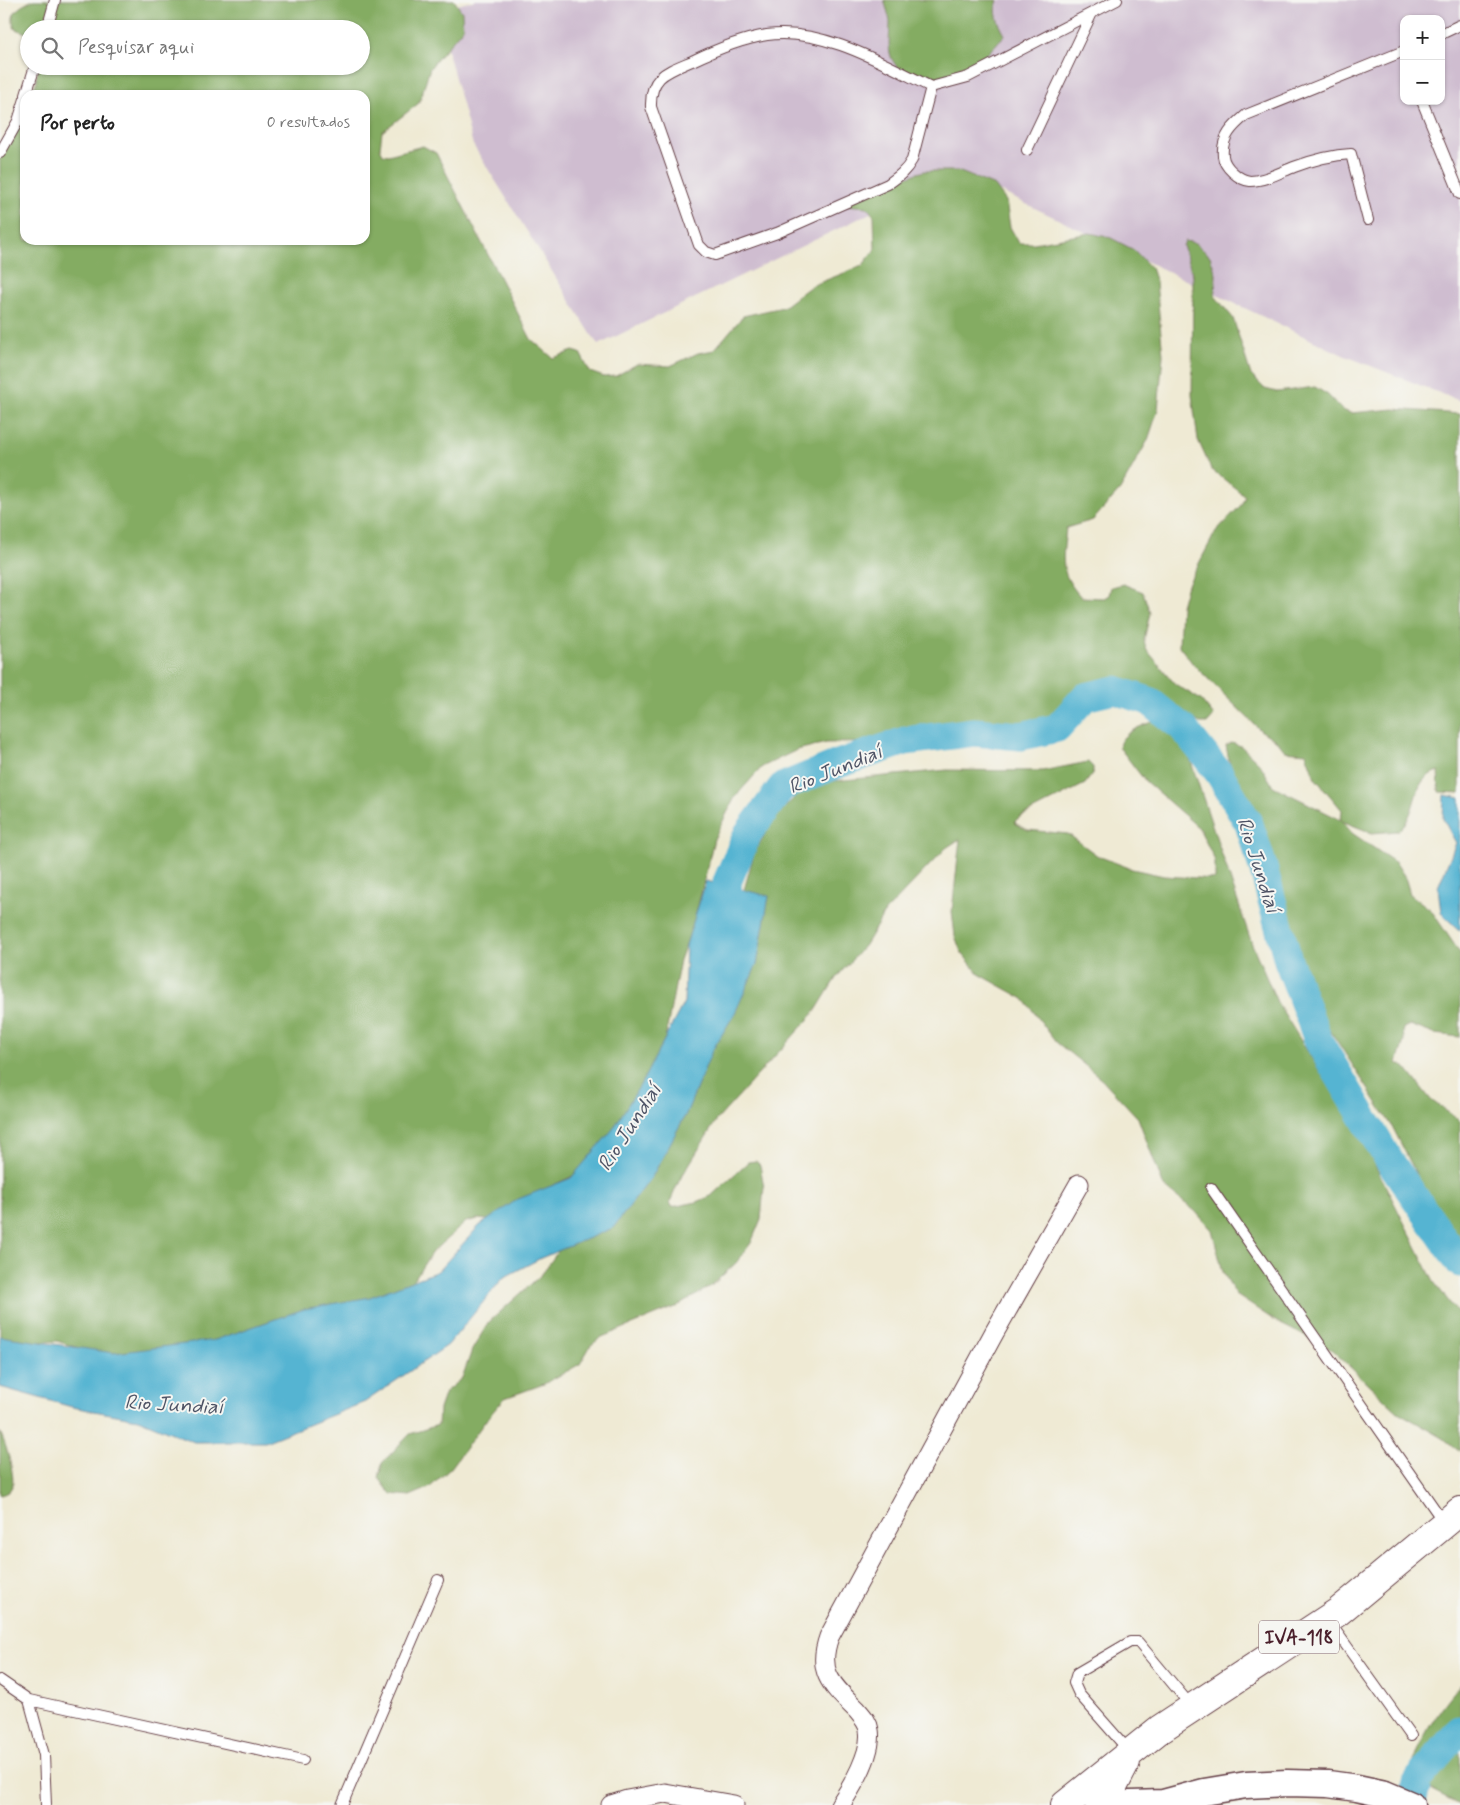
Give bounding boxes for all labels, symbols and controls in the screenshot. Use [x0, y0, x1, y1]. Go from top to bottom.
map controls [1400, 15, 1445, 105]
button: + [1400, 15, 1445, 60]
search box [20, 20, 370, 75]
icon: search [38, 34, 66, 62]
text: Pesquisar aqui [78, 35, 194, 60]
button: − [1400, 60, 1445, 105]
text: Por perto [40, 109, 115, 137]
text: 0 resultados [267, 112, 350, 133]
water label: Rio Jundiaí [784, 738, 889, 801]
water label: Rio Jundiaí [1229, 814, 1287, 919]
water label: Rio Jundiaí [591, 1077, 670, 1177]
water label: Rio Jundiaí [124, 1388, 226, 1422]
road number: IVA-118 [1259, 1620, 1339, 1654]

